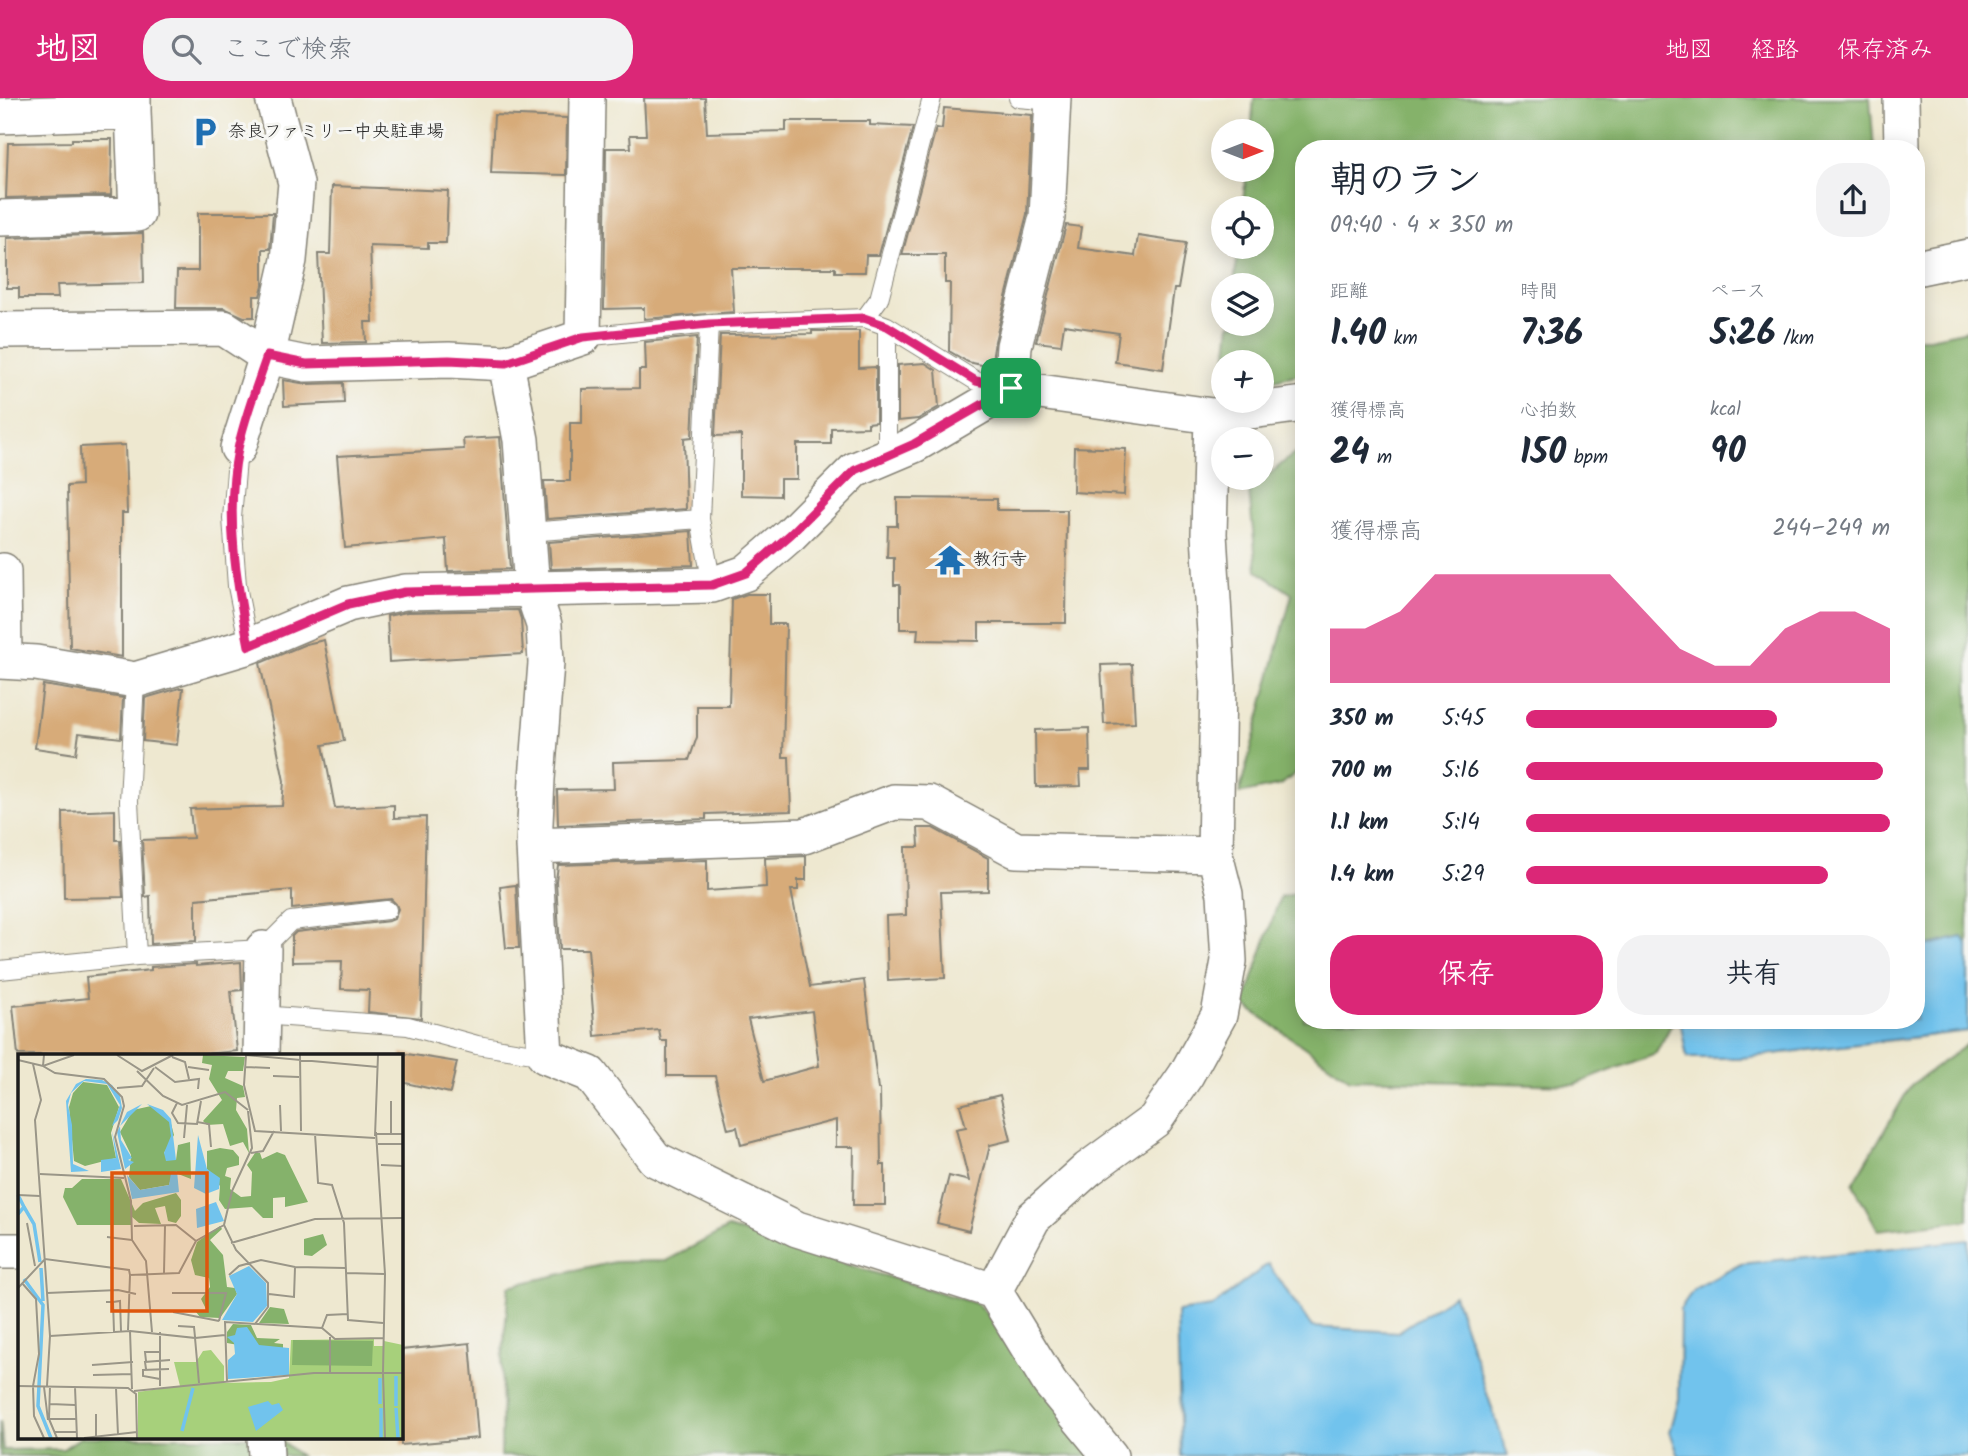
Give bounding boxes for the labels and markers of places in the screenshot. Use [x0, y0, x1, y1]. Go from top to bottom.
parking icon: 奈良ファミリー中央駐車場 [188, 115, 222, 149]
place label: 奈良ファミリー中央駐車場 [228, 118, 444, 147]
pin [981, 358, 1041, 418]
temple icon: 教行寺 [933, 543, 967, 577]
place label: 教行寺 [973, 546, 1027, 575]

